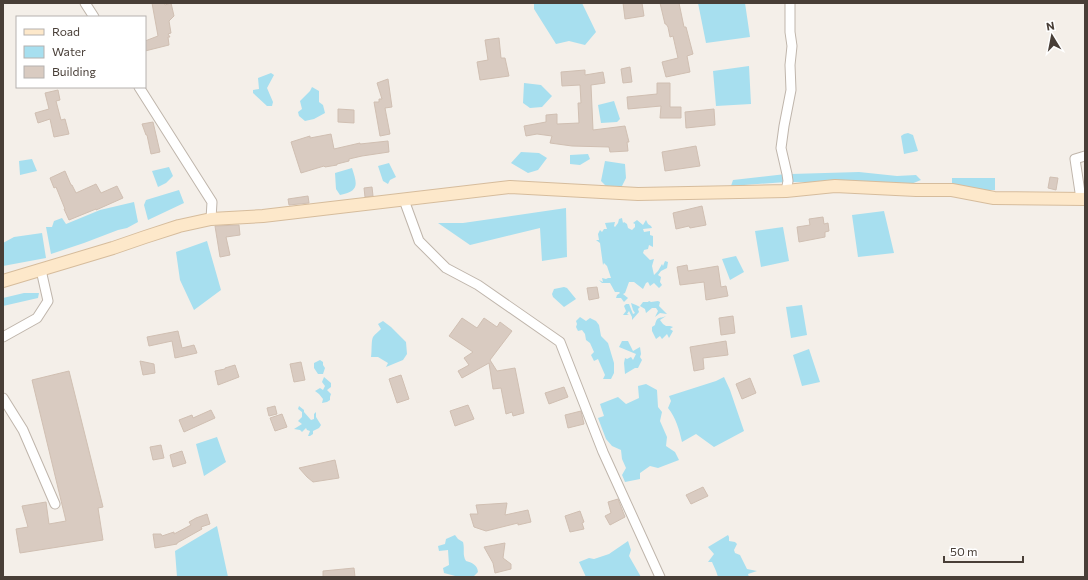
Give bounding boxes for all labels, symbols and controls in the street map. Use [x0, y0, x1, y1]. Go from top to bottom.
legend [16, 16, 146, 88]
north arrow [1032, 16, 1072, 56]
text: N [1045, 19, 1055, 33]
text: Road [52, 24, 80, 38]
text: Water [52, 44, 86, 58]
text: Building [52, 64, 96, 78]
scale bar [944, 538, 1023, 564]
text: 50 m [950, 544, 978, 558]

